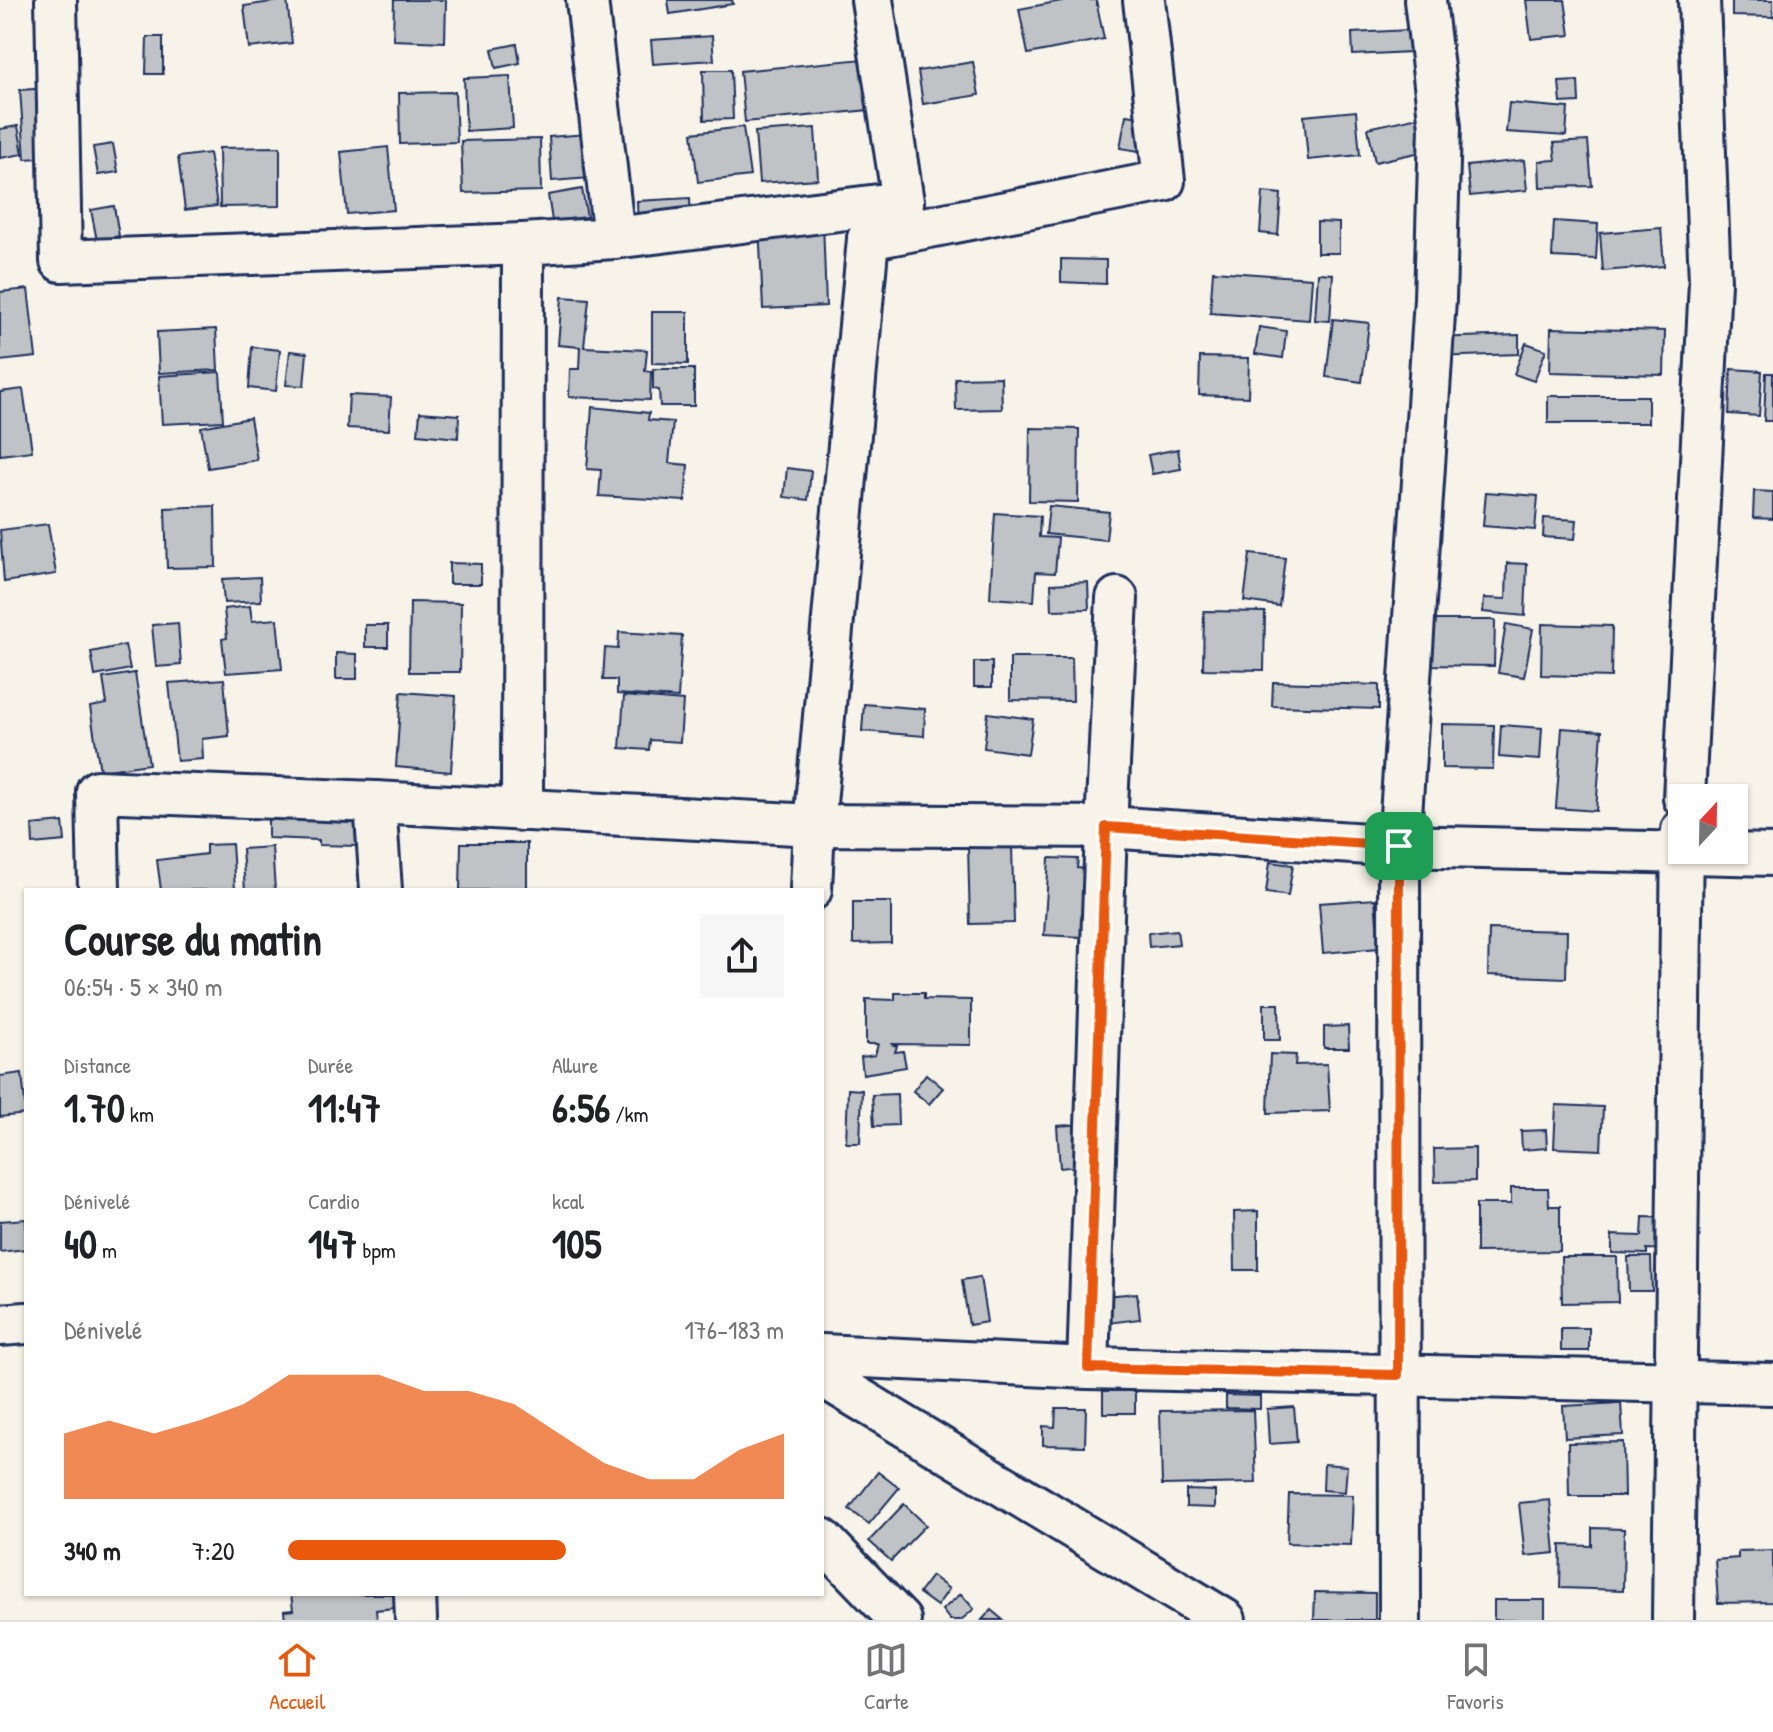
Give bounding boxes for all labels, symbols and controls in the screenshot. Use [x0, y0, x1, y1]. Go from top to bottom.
north arrow [1668, 784, 1748, 864]
map controls [1668, 784, 1748, 864]
pin [1365, 812, 1433, 880]
icon: arrive [1377, 824, 1421, 868]
text: Course du matin [64, 909, 322, 969]
button: share [700, 914, 784, 998]
text: 06:54 · 5 × 340 m [64, 969, 222, 1004]
text: Distance [64, 1050, 131, 1080]
text: Durée [308, 1050, 353, 1080]
text: Allure [552, 1050, 598, 1080]
text: 1.70 [64, 1080, 125, 1134]
text: 11:47 [308, 1080, 381, 1134]
text: 6:56 [552, 1080, 610, 1134]
text: km [125, 1099, 154, 1129]
text: /km [610, 1099, 649, 1129]
text: Dénivelé [64, 1186, 130, 1216]
text: Cardio [308, 1186, 360, 1216]
text: kcal [552, 1186, 584, 1216]
text: 40 [64, 1216, 97, 1270]
text: 147 [308, 1216, 357, 1270]
text: 105 [552, 1216, 601, 1270]
text: m [97, 1235, 117, 1265]
text: bpm [357, 1235, 396, 1265]
text: Dénivelé [64, 1312, 142, 1347]
text: 176–183 m [684, 1312, 784, 1347]
text: 340 m [64, 1533, 121, 1568]
text: 7:20 [192, 1533, 235, 1568]
tab: Accueil [269, 1638, 325, 1716]
tab: Carte [864, 1638, 909, 1716]
tab: Favoris [1447, 1638, 1504, 1716]

